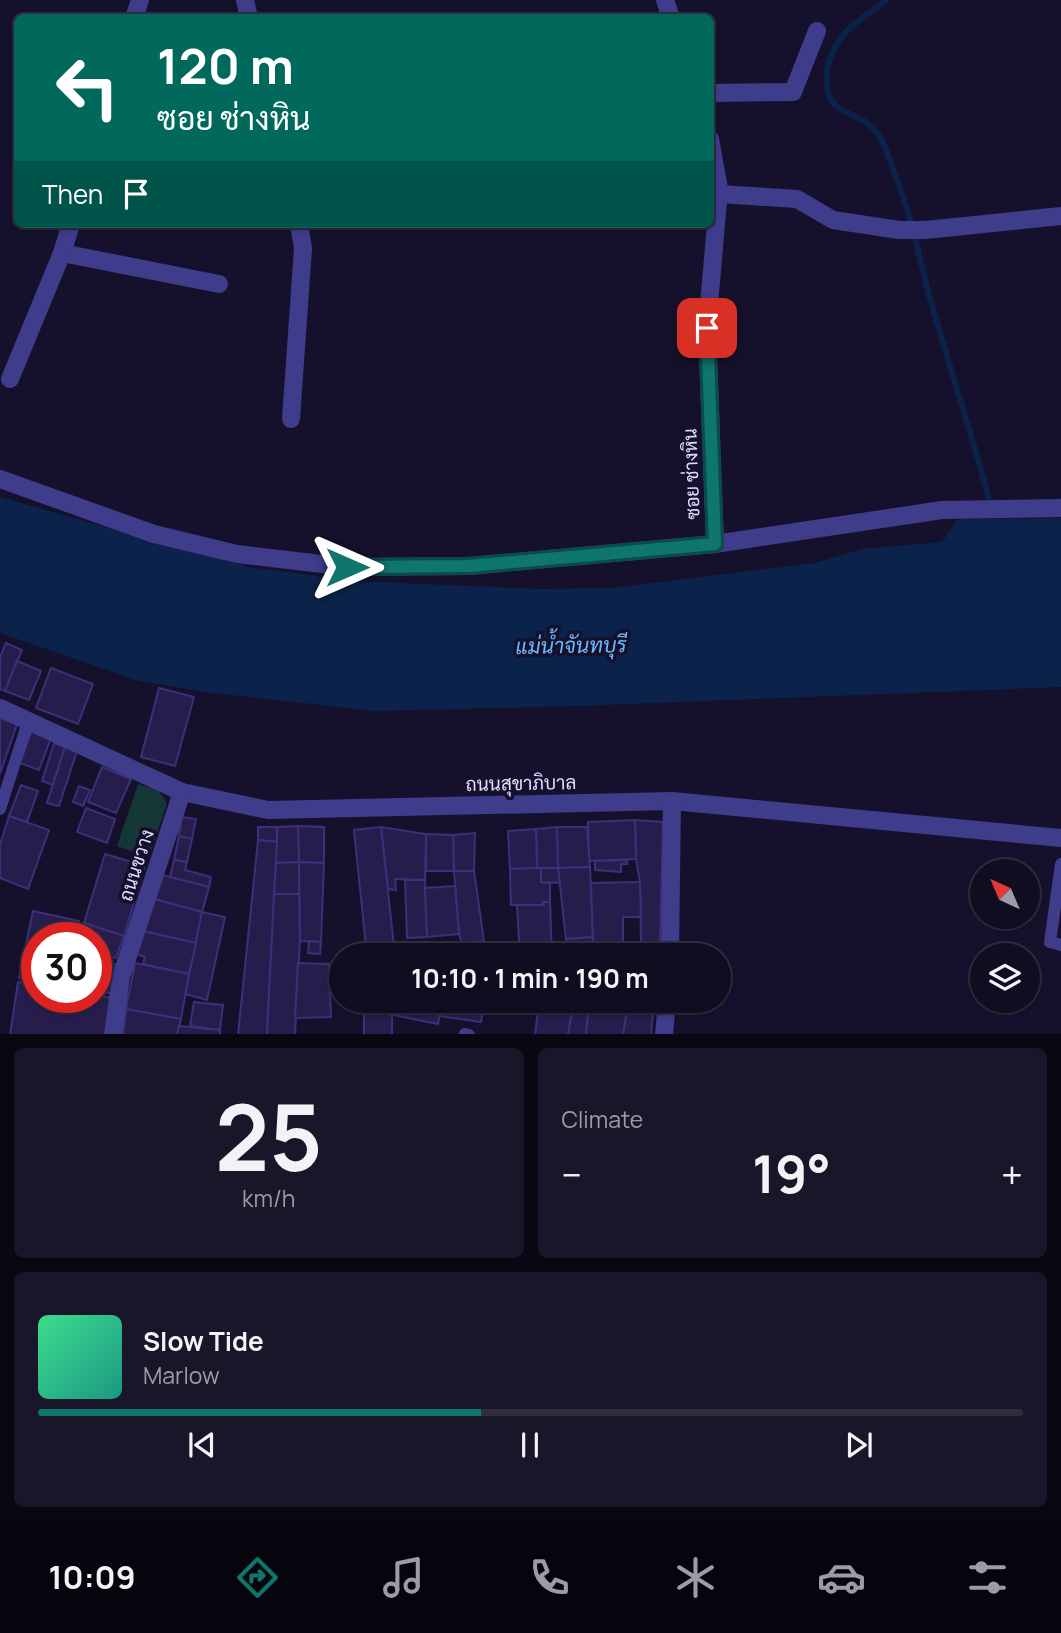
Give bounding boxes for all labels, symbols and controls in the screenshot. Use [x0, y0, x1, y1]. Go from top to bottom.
text: 120 m [157, 32, 294, 99]
icon: left [42, 42, 133, 133]
text: ซอย ช่างหิน [157, 96, 310, 140]
icon: arrive [117, 175, 155, 213]
text: Then [42, 176, 103, 212]
pin [677, 298, 737, 358]
icon: arrive [688, 309, 726, 347]
street label: ซอย ช่างหิน [676, 428, 706, 520]
position arrow [310, 530, 384, 604]
water label: แม่น้ำจันทบุรี [515, 627, 629, 661]
street label: ถนนสุขาภิบาล [465, 769, 577, 797]
street label: ถนนขวาง [112, 826, 160, 904]
north arrow [970, 859, 1040, 929]
map controls [970, 859, 1040, 1013]
speed limit sign: 30 [21, 922, 112, 1013]
button: layers [970, 943, 1040, 1013]
text: 10:10 · 1 min · 190 m [411, 960, 649, 996]
text: 25 [215, 1074, 323, 1198]
text: Climate [562, 1103, 643, 1135]
text: 19° [752, 1138, 831, 1209]
text: − [562, 1148, 582, 1200]
text: + [1001, 1148, 1023, 1200]
text: km/h [242, 1182, 296, 1214]
text: Slow Tide [143, 1323, 264, 1359]
text: Marlow [143, 1359, 220, 1391]
icon: previous [183, 1426, 221, 1464]
icon: pause [511, 1426, 549, 1464]
icon: next [840, 1426, 878, 1464]
icon: directions [233, 1553, 282, 1602]
icon: music [379, 1553, 428, 1602]
icon: phone [525, 1553, 574, 1602]
icon: climate [671, 1553, 720, 1602]
icon: car [817, 1553, 866, 1602]
icon: filters [963, 1553, 1012, 1602]
text: 10:09 [49, 1555, 136, 1599]

